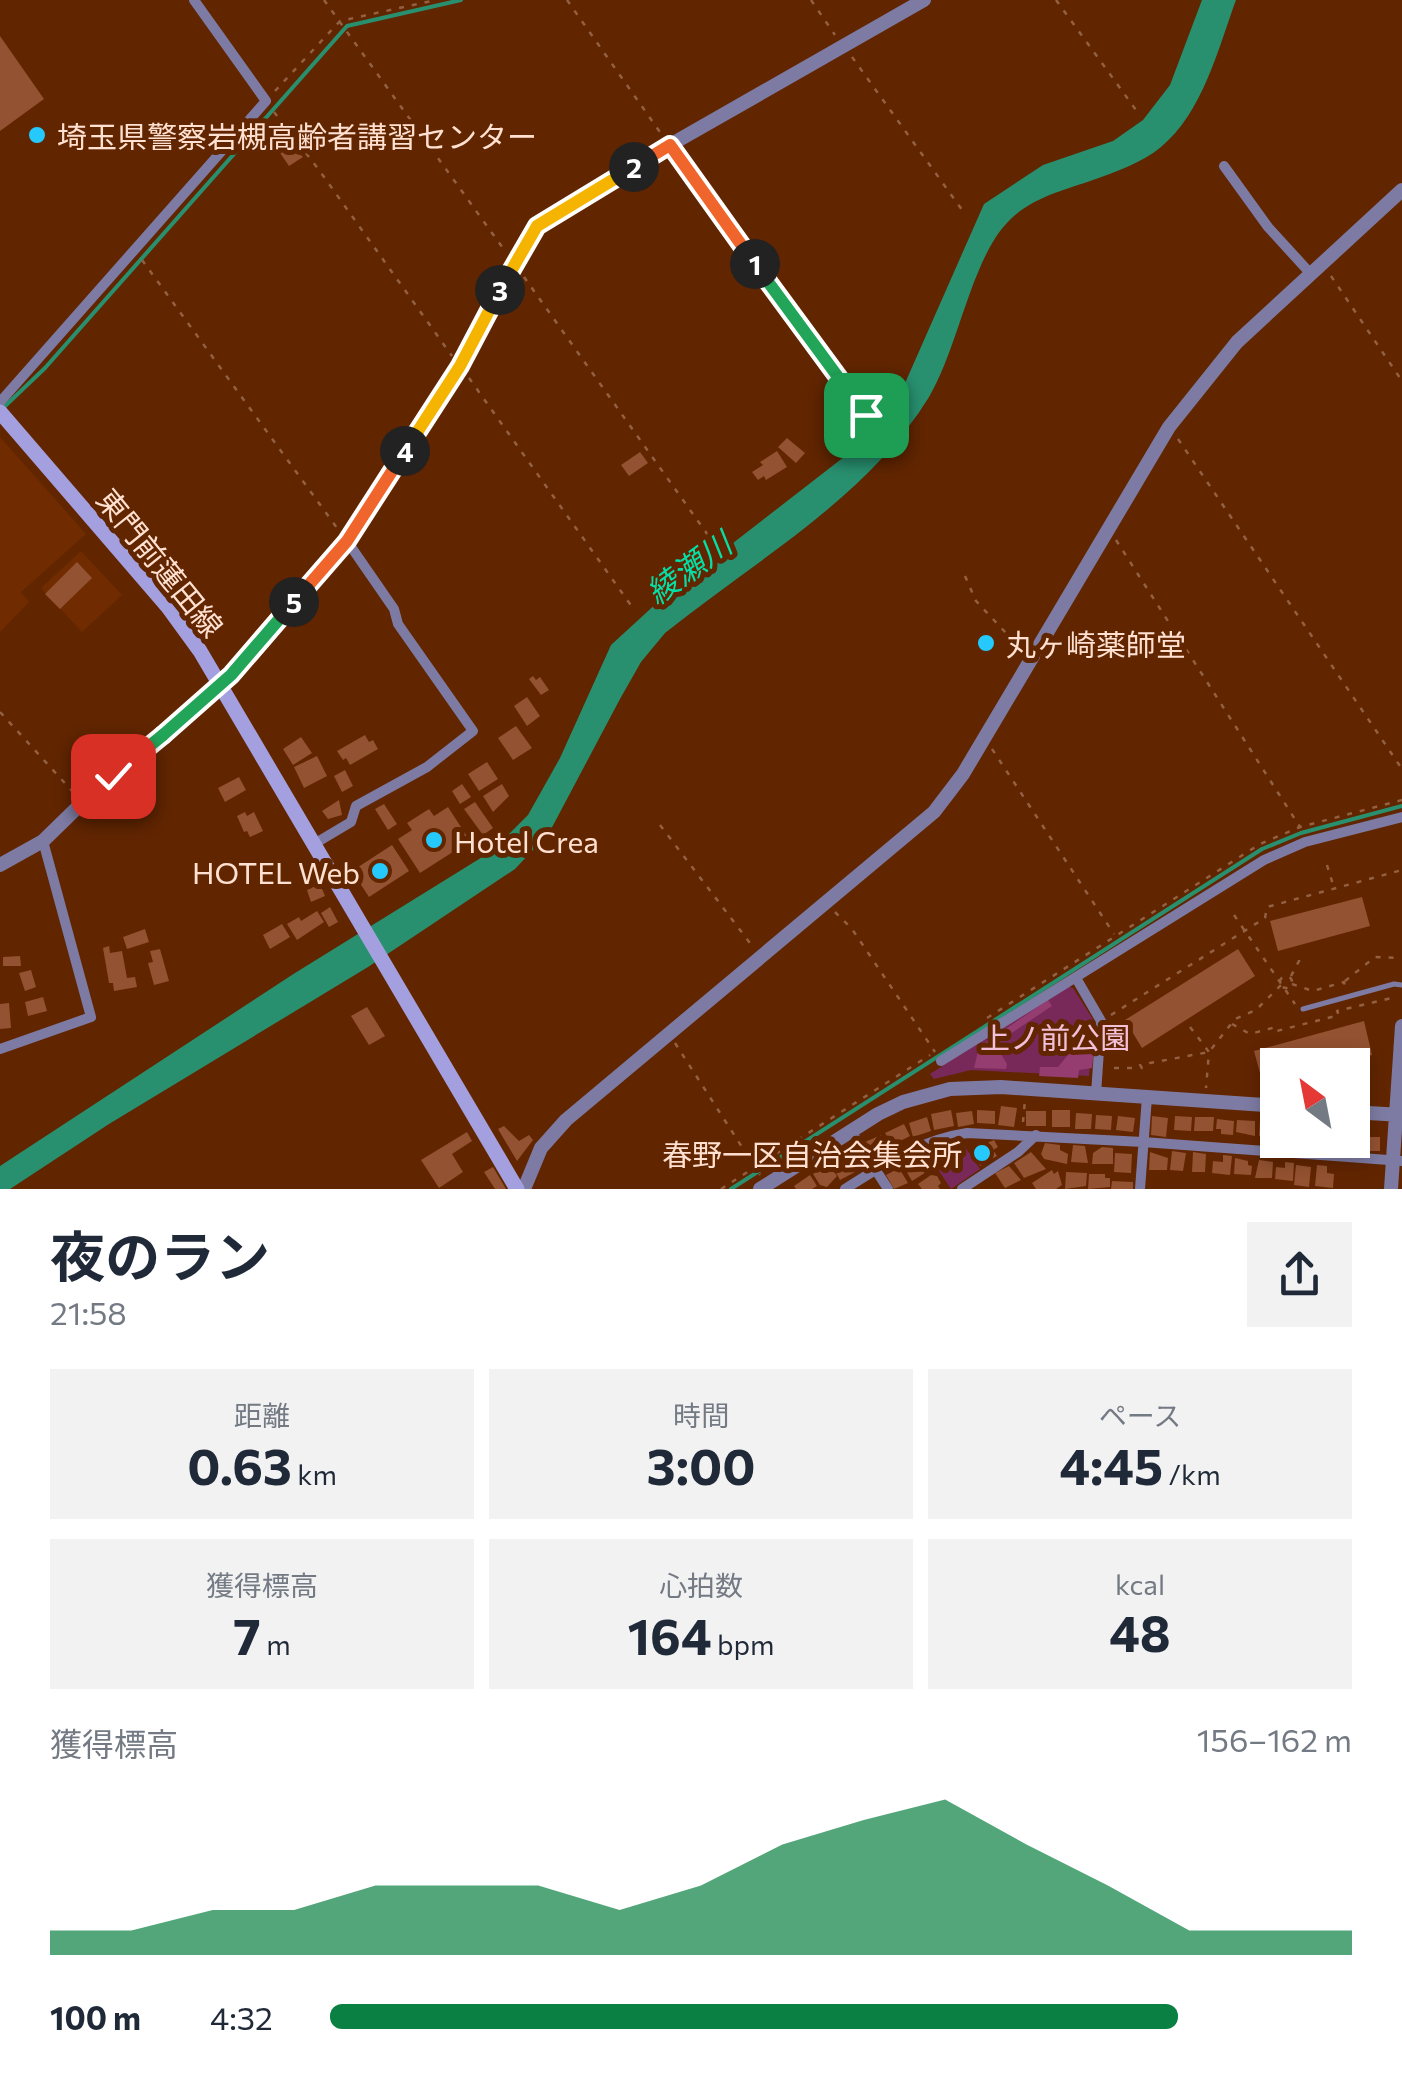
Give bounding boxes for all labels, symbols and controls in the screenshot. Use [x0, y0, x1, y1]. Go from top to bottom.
place label: 埼玉県警察岩槻高齢者講習センター [57, 117, 537, 154]
marker: 埼玉県警察岩槻高齢者講習センター [26, 124, 48, 146]
pin: 2 [609, 142, 659, 192]
text: 2 [626, 150, 642, 184]
pin: 1 [730, 239, 780, 289]
text: 1 [749, 247, 761, 281]
pin: 3 [475, 265, 525, 315]
text: 3 [492, 273, 508, 307]
pin [824, 373, 909, 458]
icon: arrive [839, 388, 894, 443]
pin: 4 [380, 426, 430, 476]
text: 4 [396, 434, 414, 468]
street label: 東門前蓮田線 [90, 480, 232, 644]
water label: 綾瀬川 [637, 521, 741, 611]
pin: 5 [269, 577, 319, 627]
text: 5 [286, 585, 302, 619]
place label: 丸ヶ崎薬師堂 [1006, 625, 1186, 662]
marker: 丸ヶ崎薬師堂 [975, 632, 997, 654]
pin [71, 734, 156, 819]
icon: check [86, 749, 141, 804]
place label: Hotel Crea [454, 822, 599, 859]
marker: Hotel Crea [423, 829, 445, 851]
place label: HOTEL Web [192, 853, 360, 890]
marker: HOTEL Web [369, 860, 391, 882]
park label: 上ノ前公園 [980, 1018, 1130, 1055]
north arrow [1260, 1048, 1370, 1158]
map controls [1260, 1048, 1370, 1158]
place label: 春野一区自治会集会所 [662, 1135, 962, 1172]
marker: 春野一区自治会集会所 [971, 1142, 993, 1164]
text: 夜のラン [50, 1221, 270, 1288]
button: share [1247, 1222, 1352, 1327]
text: 21:58 [50, 1292, 127, 1332]
text: 距離 [234, 1398, 290, 1432]
text: 時間 [673, 1398, 729, 1432]
text: ペース [1099, 1398, 1181, 1432]
text: 0.63 [187, 1434, 292, 1495]
text: 3:00 [647, 1434, 755, 1495]
text: 4:45 [1059, 1434, 1163, 1495]
text: km [292, 1457, 337, 1491]
text: /km [1163, 1457, 1221, 1491]
text: kcal [1115, 1567, 1165, 1601]
text: 獲得標高 [206, 1568, 318, 1602]
text: 心拍数 [659, 1568, 743, 1602]
text: 48 [1109, 1601, 1171, 1662]
text: 7 [233, 1604, 261, 1665]
text: 164 [627, 1604, 712, 1665]
text: m [261, 1627, 291, 1661]
text: bpm [712, 1627, 775, 1661]
text: 156–162 m [1197, 1719, 1352, 1759]
text: 獲得標高 [50, 1723, 178, 1763]
text: 100 m [50, 1997, 141, 2037]
text: 4:32 [210, 1997, 273, 2037]

